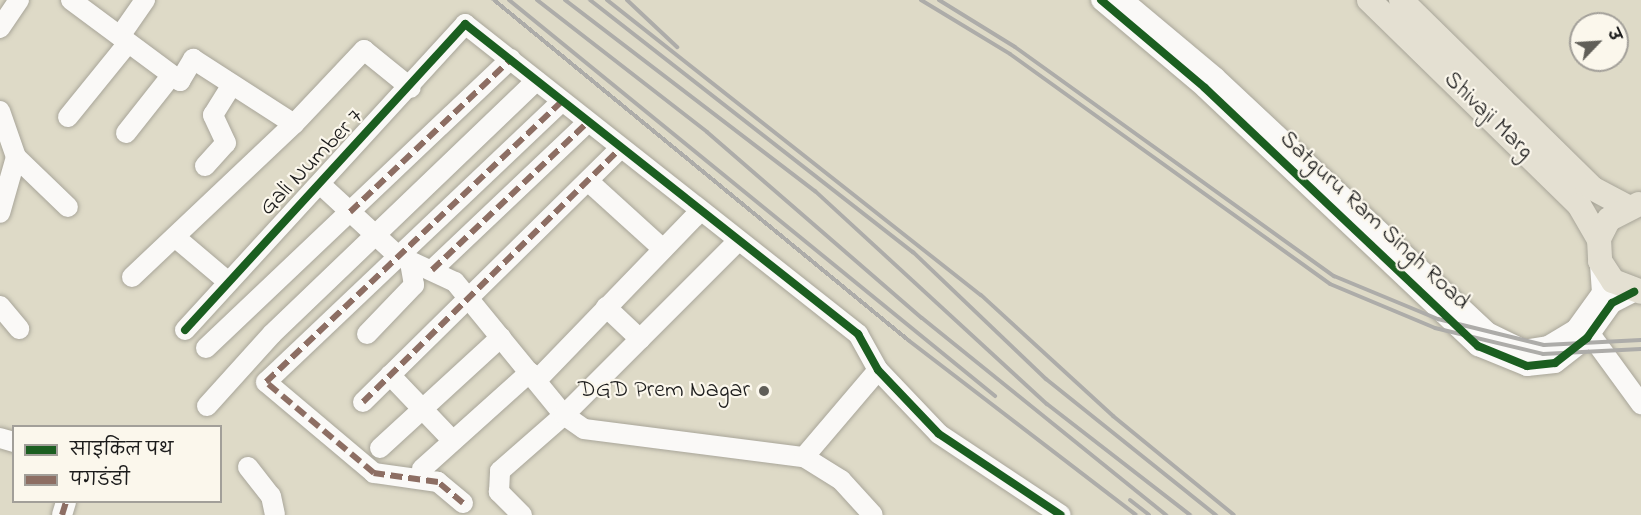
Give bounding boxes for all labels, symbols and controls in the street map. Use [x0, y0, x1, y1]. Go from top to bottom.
north arrow [1569, 12, 1629, 72]
text: उ [1600, 25, 1627, 45]
street label: Shivaji Marg [1437, 66, 1539, 166]
street label: Gali Number 7 [254, 104, 370, 222]
street label: Satguru Ram Singh Road [1273, 125, 1475, 317]
place label: DGD Prem Nagar [578, 377, 750, 405]
marker: DGD Prem Nagar [755, 382, 773, 400]
legend [12, 425, 222, 503]
text: साइकिल पथ [70, 438, 173, 464]
text: पगडंडी [70, 468, 130, 494]

